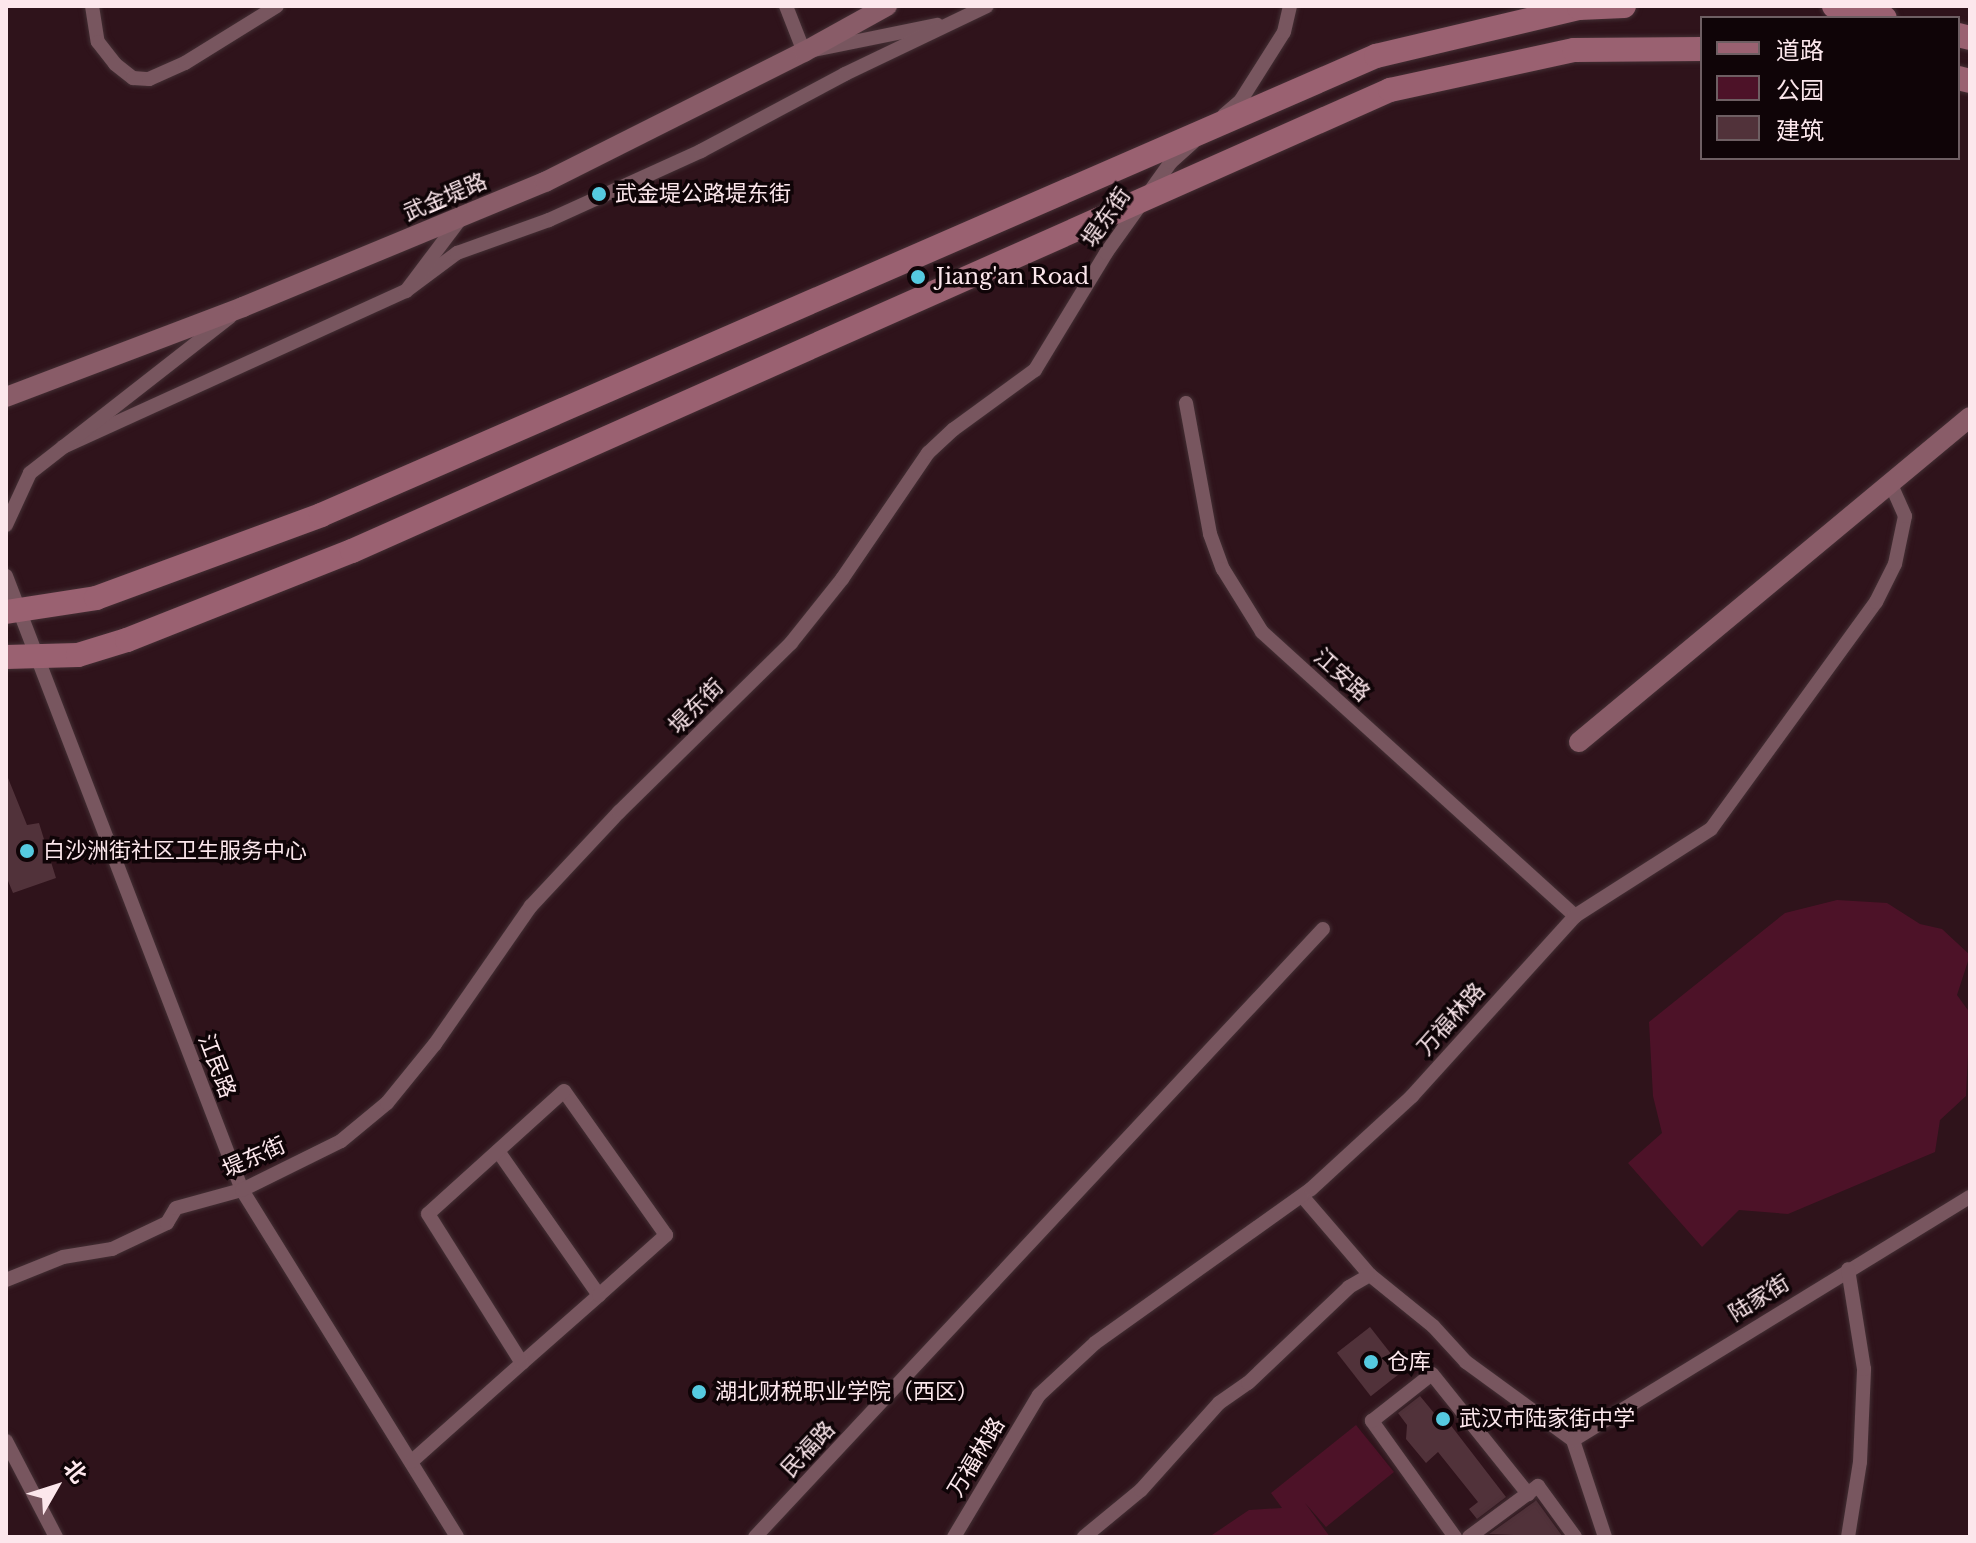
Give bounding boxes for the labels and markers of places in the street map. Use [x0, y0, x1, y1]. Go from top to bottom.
place label: 武金堤公路堤东街 [615, 181, 791, 207]
marker: 武金堤公路堤东街 [590, 185, 608, 203]
place label: Jiang'an Road [936, 264, 1089, 290]
marker: Jiang'an Road [907, 266, 929, 288]
place label: 白沙洲街社区卫生服务中心 [43, 838, 307, 864]
marker: 白沙洲街社区卫生服务中心 [18, 842, 36, 860]
place label: 仓库 [1387, 1349, 1431, 1375]
marker: 仓库 [1362, 1353, 1380, 1371]
place label: 湖北财税职业学院（西区） [715, 1379, 979, 1405]
marker: 湖北财税职业学院（西区） [690, 1383, 708, 1401]
place label: 武汉市陆家街中学 [1459, 1406, 1635, 1432]
marker: 武汉市陆家街中学 [1434, 1410, 1452, 1428]

